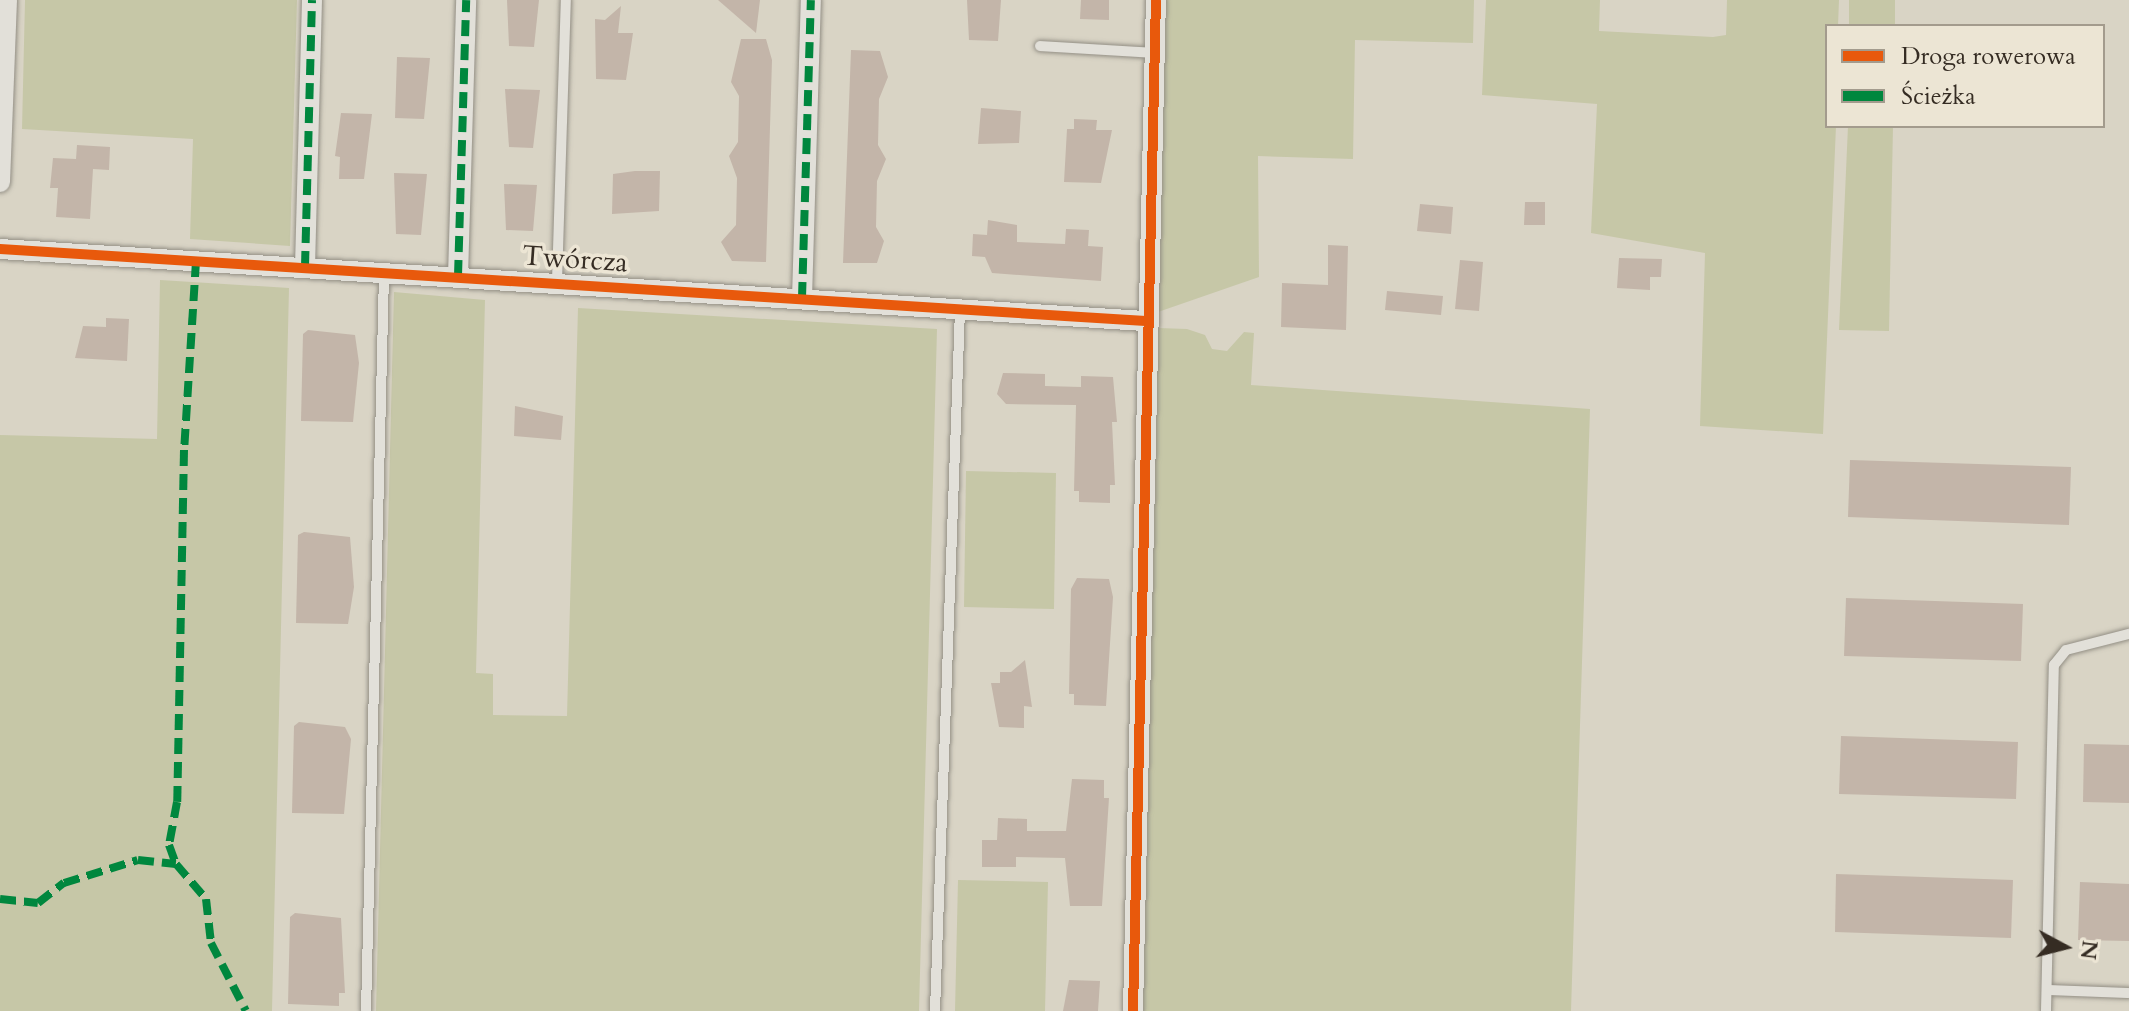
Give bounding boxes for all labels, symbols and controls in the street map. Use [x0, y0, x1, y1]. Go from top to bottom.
legend [1825, 24, 2105, 128]
text: Droga rowerowa [1901, 40, 2076, 73]
text: Ścieżka [1901, 80, 1976, 113]
street label: Twórcza [521, 239, 629, 279]
north arrow [2025, 907, 2105, 987]
text: N [2073, 939, 2105, 961]

